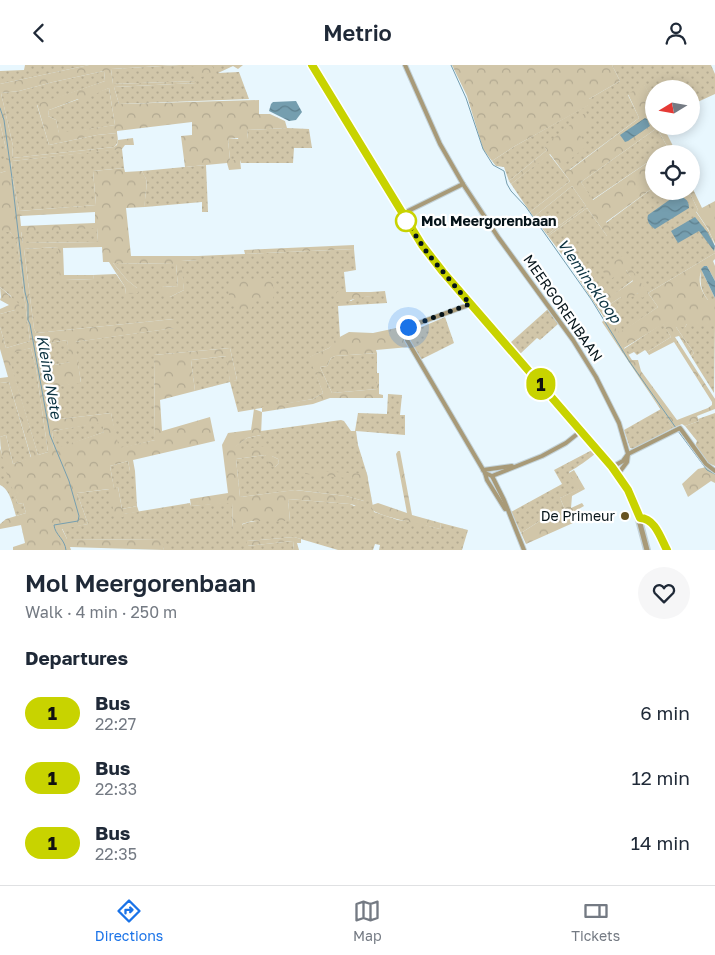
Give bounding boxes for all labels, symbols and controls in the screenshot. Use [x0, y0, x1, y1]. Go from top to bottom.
icon: back [25, 19, 53, 47]
text: Metrio [323, 19, 392, 46]
icon: person [662, 19, 690, 47]
north arrow [645, 80, 700, 135]
map controls [645, 80, 700, 200]
button: locate [645, 145, 700, 200]
marker: Mol Meergorenbaan [395, 210, 417, 232]
place label: Mol Meergorenbaan [421, 212, 557, 229]
water label: Vleminckloop [554, 235, 626, 327]
street label: MEERGORENBAAN [520, 251, 607, 364]
your location [396, 315, 421, 340]
water label: Kleine Nete [34, 334, 66, 421]
line badge: 1 [525, 368, 557, 400]
text: 1 [536, 373, 546, 395]
place label: De Primeur [541, 507, 616, 524]
marker: De Primeur [619, 510, 631, 522]
button: heart [638, 567, 690, 619]
text: Mol Meergorenbaan [25, 568, 256, 597]
text: Walk · 4 min · 250 m [25, 602, 177, 622]
text: Departures [25, 646, 128, 669]
text: Bus [95, 691, 130, 714]
text: 6 min [640, 701, 690, 724]
text: 1 [48, 702, 57, 724]
text: 22:27 [95, 714, 136, 734]
text: Bus [95, 756, 130, 779]
text: 12 min [631, 766, 690, 789]
text: 1 [48, 767, 57, 789]
text: 22:33 [95, 779, 137, 799]
text: Bus [95, 821, 130, 844]
text: 14 min [631, 831, 690, 854]
text: 1 [48, 832, 57, 854]
text: 22:35 [95, 844, 137, 864]
tab: Directions [95, 897, 163, 944]
tab: Map [353, 897, 382, 944]
tab: Tickets [571, 897, 620, 944]

